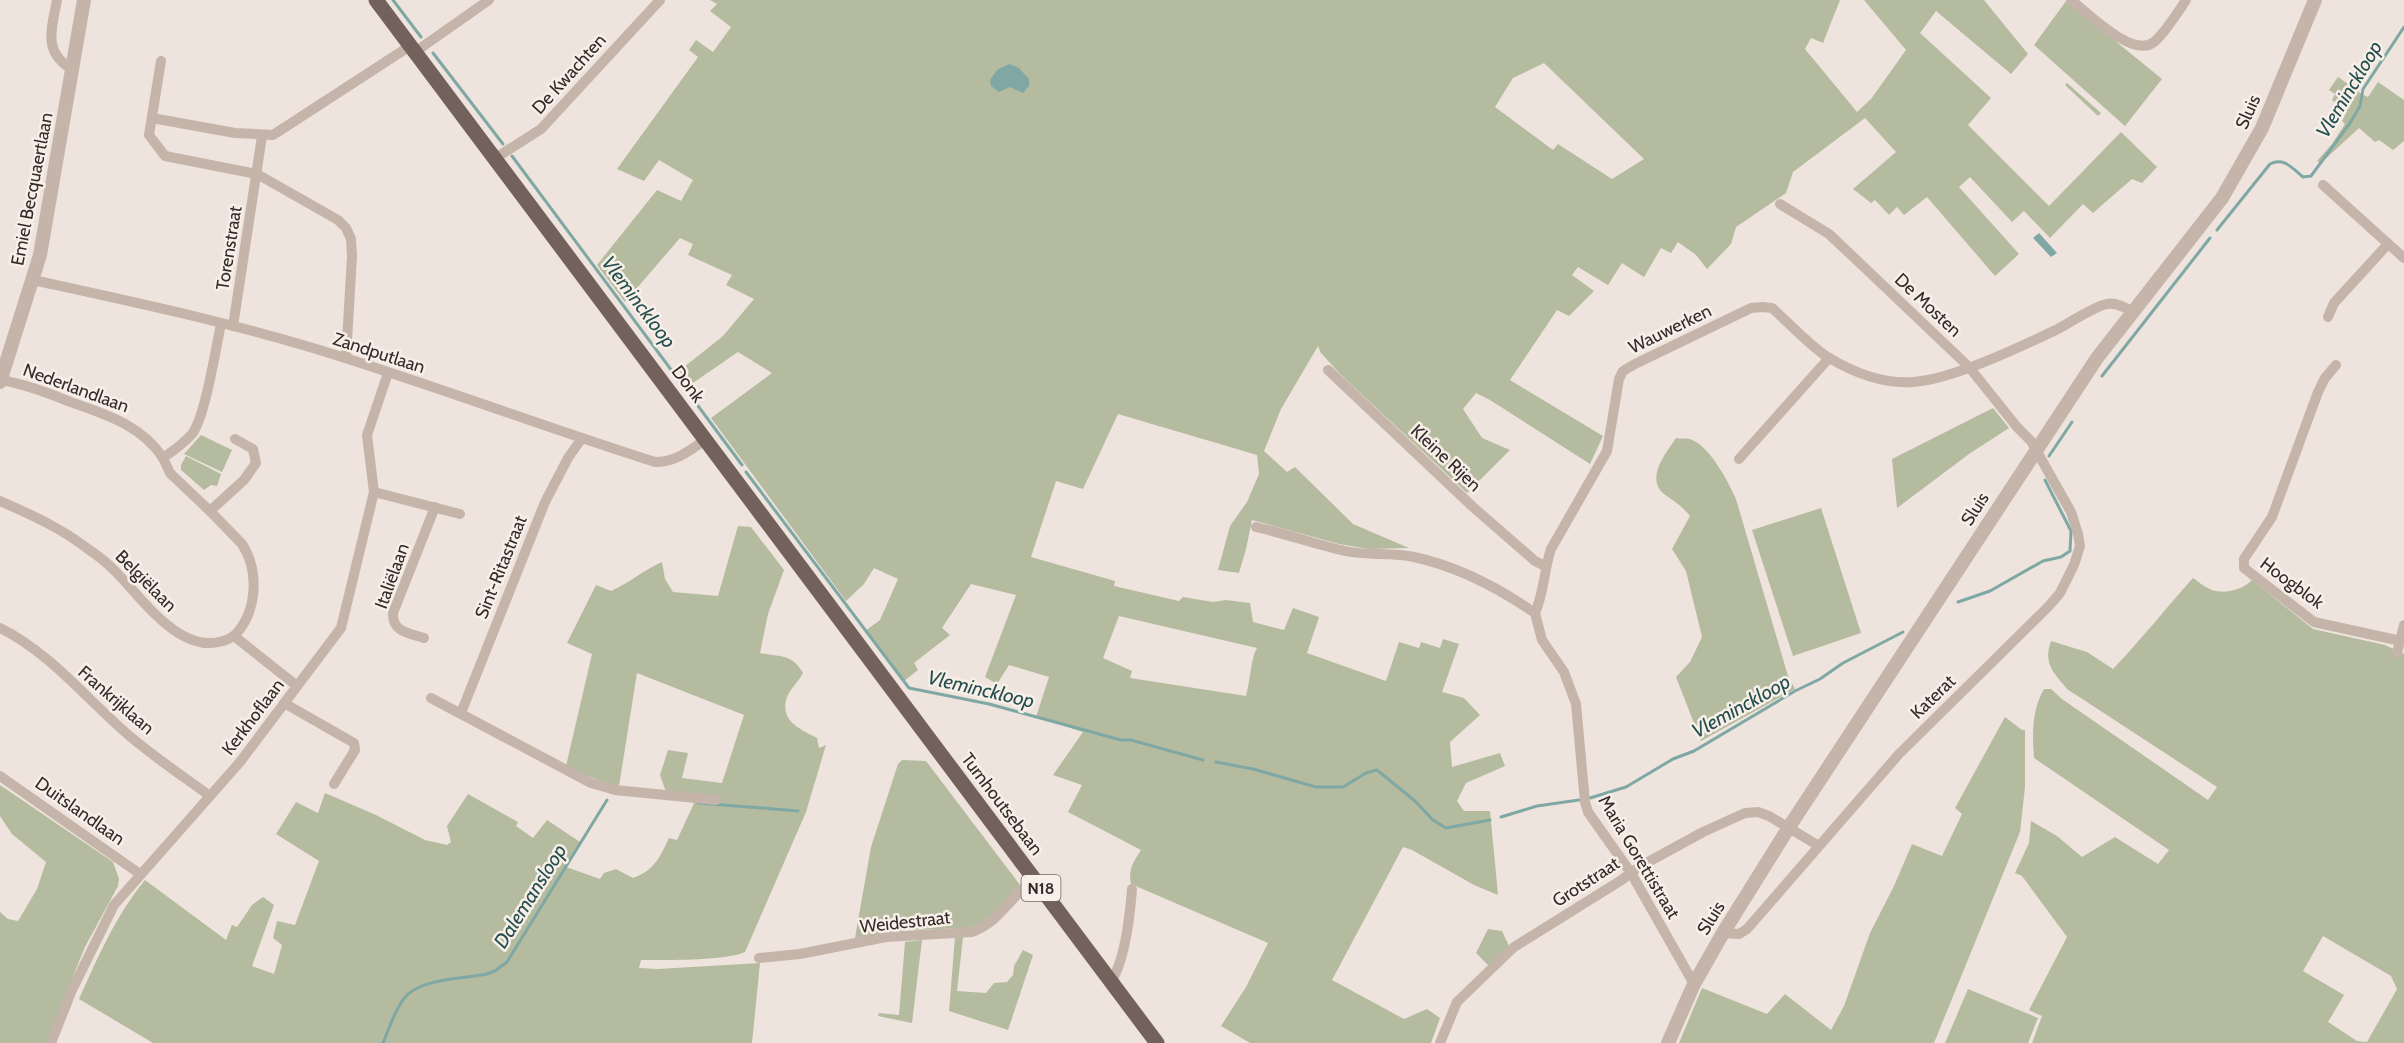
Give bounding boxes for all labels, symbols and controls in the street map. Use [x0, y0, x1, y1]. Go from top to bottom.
street label: De Kwachten [527, 29, 611, 119]
water label: Vleminckloop [2311, 36, 2387, 142]
street label: Sluis [2231, 91, 2265, 133]
street label: Emiel Becquaertlaan [6, 111, 58, 267]
street label: Torenstraat [211, 204, 247, 292]
water label: Vleminckloop [597, 251, 681, 353]
street label: De Mosten [1890, 269, 1966, 341]
street label: Wauwerken [1625, 300, 1715, 358]
street label: Zandputlaan [330, 328, 428, 378]
street label: Nederlandlaan [20, 359, 132, 417]
street label: Donk [667, 361, 710, 408]
street label: Kleine Rijen [1406, 420, 1486, 496]
street label: Sluis [1956, 488, 1994, 530]
street label: Sint-Ritastraat [470, 512, 532, 622]
street label: Italiëlaan [370, 540, 414, 612]
street label: Belgiëlaan [111, 546, 181, 616]
street label: Hoogblok [2256, 553, 2329, 614]
street label: Frankrijklaan [73, 661, 159, 739]
water label: Vleminckloop [925, 665, 1037, 713]
water label: Vleminckloop [1688, 669, 1794, 743]
street label: Katerat [1906, 670, 1960, 724]
street label: Kerkhoflaan [217, 675, 289, 759]
street label: Turnhoutsebaan [956, 749, 1048, 859]
street label: Duitslandlaan [31, 772, 129, 850]
street label: Maria Gorettistraat [1593, 791, 1685, 923]
water label: Dalemansloop [489, 840, 571, 952]
street label: Grotstraat [1548, 852, 1624, 912]
road number: N18 [1022, 875, 1060, 901]
street label: Sluis [1692, 897, 1730, 939]
street label: Weidestraat [859, 906, 951, 938]

